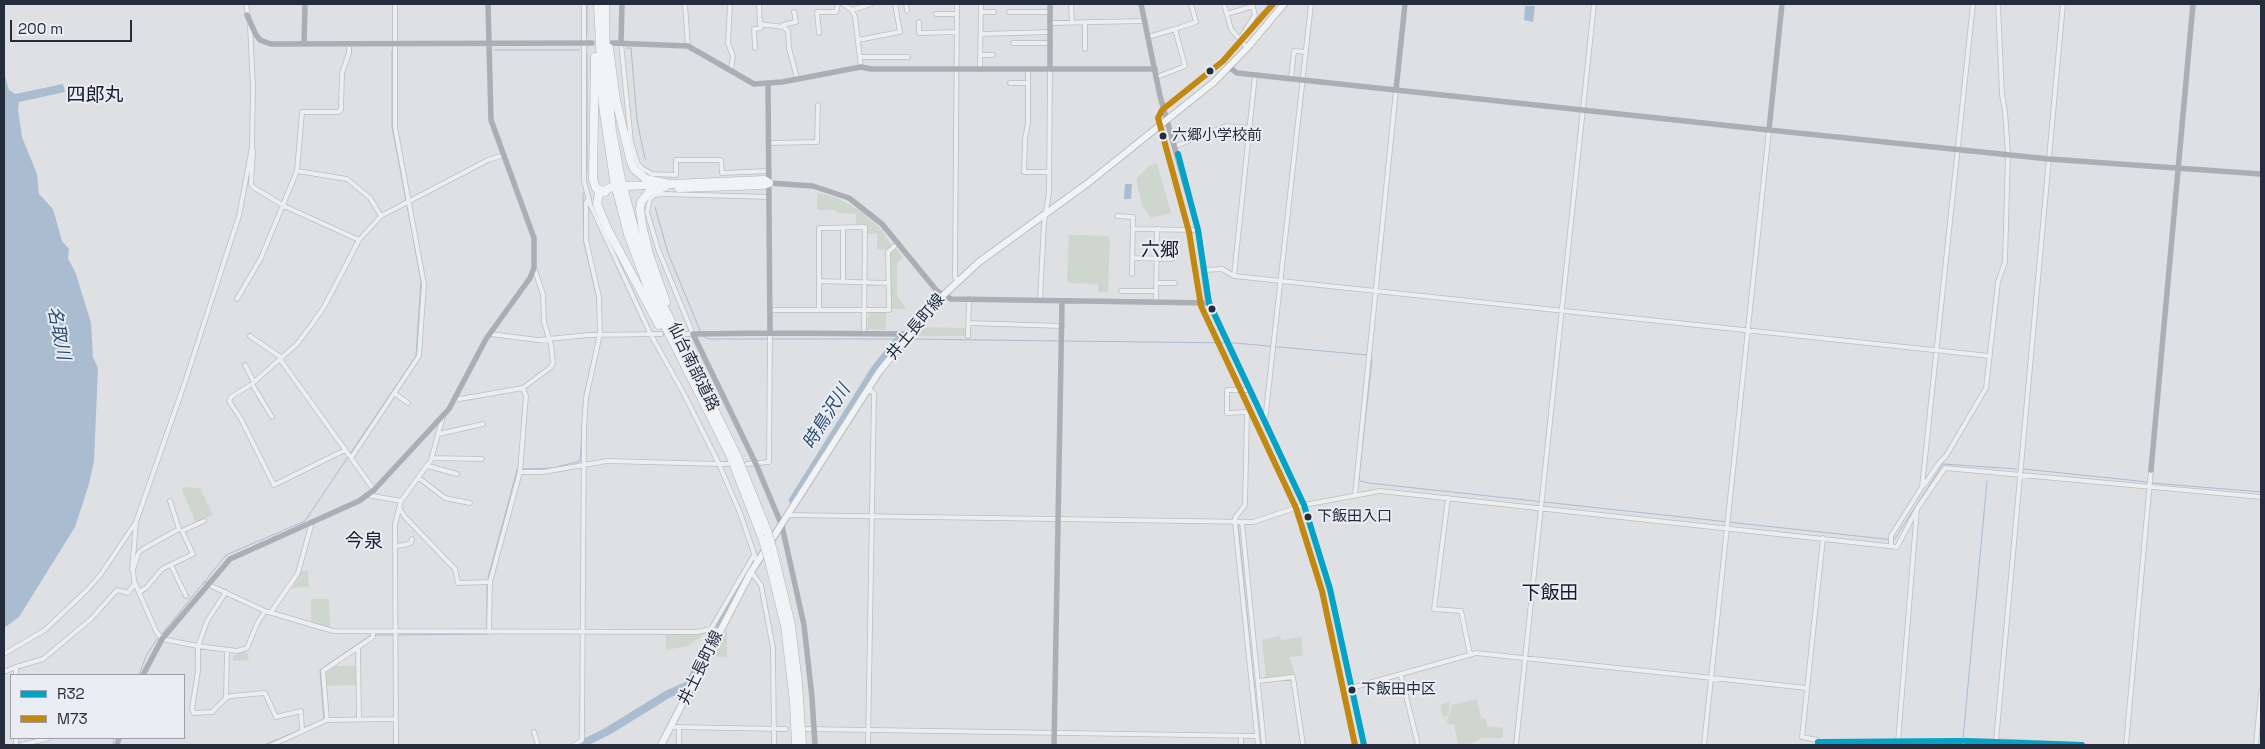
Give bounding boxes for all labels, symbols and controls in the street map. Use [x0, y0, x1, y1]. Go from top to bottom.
scale bar [12, 10, 135, 42]
text: 200 m [18, 19, 63, 38]
unlabelled marker [1205, 66, 1215, 76]
district label: 四郎丸 [67, 85, 123, 107]
place label: 六郷小学校前 [1172, 127, 1262, 145]
marker: 六郷小学校前 [1158, 131, 1168, 141]
district label: 六郷 [1141, 240, 1179, 262]
street label: 井土長町線 [883, 290, 949, 364]
water label: 名取川 [42, 304, 74, 362]
unlabelled marker [1207, 304, 1217, 314]
street label: 仙台南部道路 [663, 320, 723, 414]
water label: 時鳥沢川 [799, 381, 855, 453]
place label: 下飯田入口 [1317, 508, 1392, 526]
marker: 下飯田入口 [1303, 512, 1313, 522]
district label: 今泉 [345, 531, 383, 553]
district label: 下飯田 [1522, 583, 1578, 605]
street label: 井土長町線 [675, 628, 727, 708]
legend [10, 674, 185, 739]
place label: 下飯田中区 [1361, 681, 1436, 699]
text: R32 [57, 684, 85, 703]
marker: 下飯田中区 [1347, 685, 1357, 695]
text: M73 [57, 709, 88, 728]

